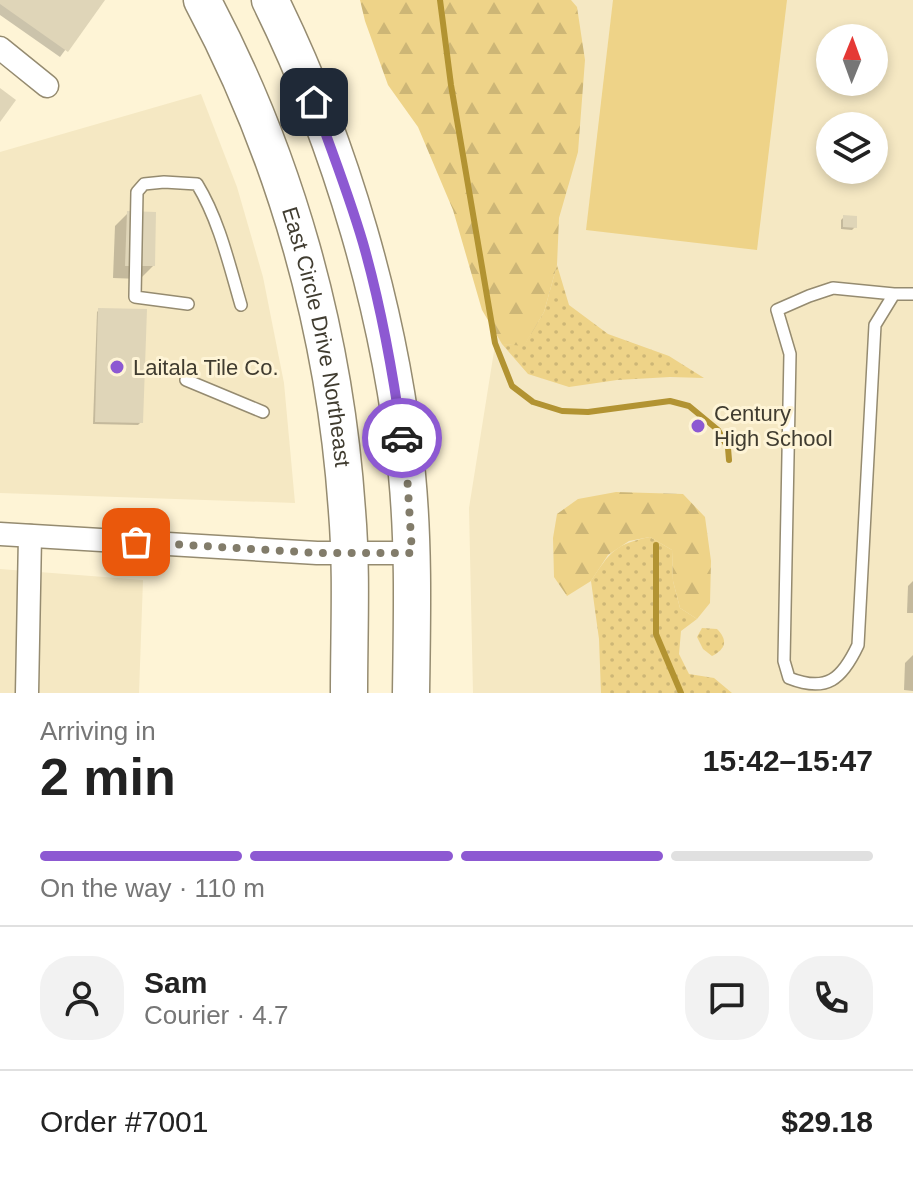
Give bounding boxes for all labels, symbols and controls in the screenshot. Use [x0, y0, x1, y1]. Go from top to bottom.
north arrow [816, 24, 888, 96]
map controls [816, 24, 888, 184]
pin [280, 68, 348, 136]
icon: home [292, 80, 336, 124]
button: layers [816, 112, 888, 184]
street label: East Circle Drive Northeast [277, 204, 356, 468]
place label: Laitala Tile Co. [133, 355, 279, 380]
marker: Laitala Tile Co. [108, 358, 126, 376]
courier [362, 398, 442, 478]
place label: Century High School [714, 401, 833, 451]
icon: car [380, 416, 424, 460]
marker: Century High School [689, 417, 707, 435]
pin [102, 508, 170, 576]
icon: bag [114, 520, 158, 564]
text: Arriving in [40, 716, 156, 746]
text: 15:42–15:47 [703, 744, 873, 777]
text: 2 min [40, 748, 176, 806]
text: On the way · 110 m [40, 873, 265, 903]
button: person [40, 956, 124, 1040]
button: chat [685, 956, 769, 1040]
button: phone [789, 956, 873, 1040]
text: Sam [144, 966, 207, 999]
text: Courier · 4.7 [144, 1000, 289, 1030]
text: Order #7001 [40, 1105, 208, 1138]
text: $29.18 [781, 1105, 873, 1138]

